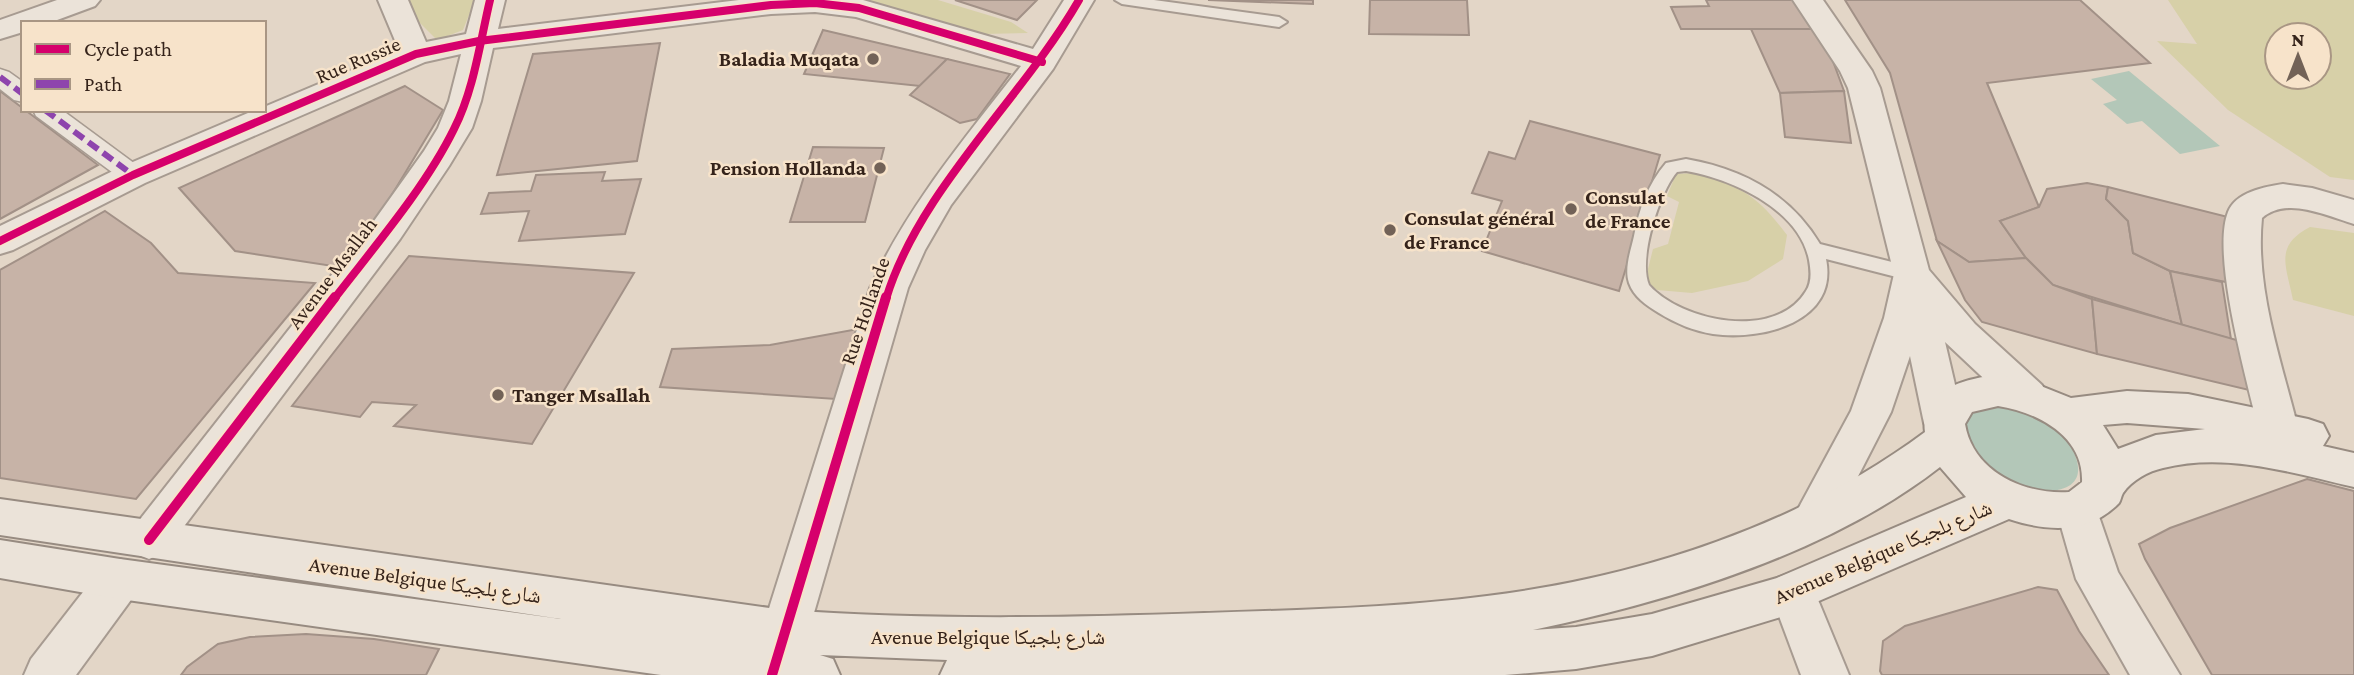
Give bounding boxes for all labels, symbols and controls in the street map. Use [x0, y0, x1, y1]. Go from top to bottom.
legend [21, 21, 266, 112]
north arrow [2263, 21, 2333, 91]
text: N [2292, 29, 2305, 50]
street label: Rue Russie [312, 31, 404, 89]
text: Cycle path [84, 37, 172, 61]
place label: Baladia Muqata [719, 47, 860, 71]
marker: Baladia Muqata [865, 51, 881, 67]
text: Path [84, 72, 122, 96]
place label: Pension Hollanda [710, 156, 867, 180]
marker: Pension Hollanda [872, 160, 888, 176]
place label: Consulat de France [1585, 185, 1671, 233]
marker: Consulat de France [1563, 201, 1579, 217]
place label: Consulat général de France [1404, 206, 1554, 254]
street label: Avenue Msallah [282, 213, 382, 333]
marker: Consulat général de France [1382, 222, 1398, 238]
street label: Rue Hollande [835, 254, 895, 368]
place label: Tanger Msallah [512, 383, 650, 407]
marker: Tanger Msallah [490, 387, 506, 403]
street label: Avenue Belgique شارع بلجيكا [1771, 495, 1996, 610]
street label: Avenue Belgique شارع بلجيكا [307, 552, 543, 609]
street label: Avenue Belgique شارع بلجيكا [871, 625, 1105, 650]

